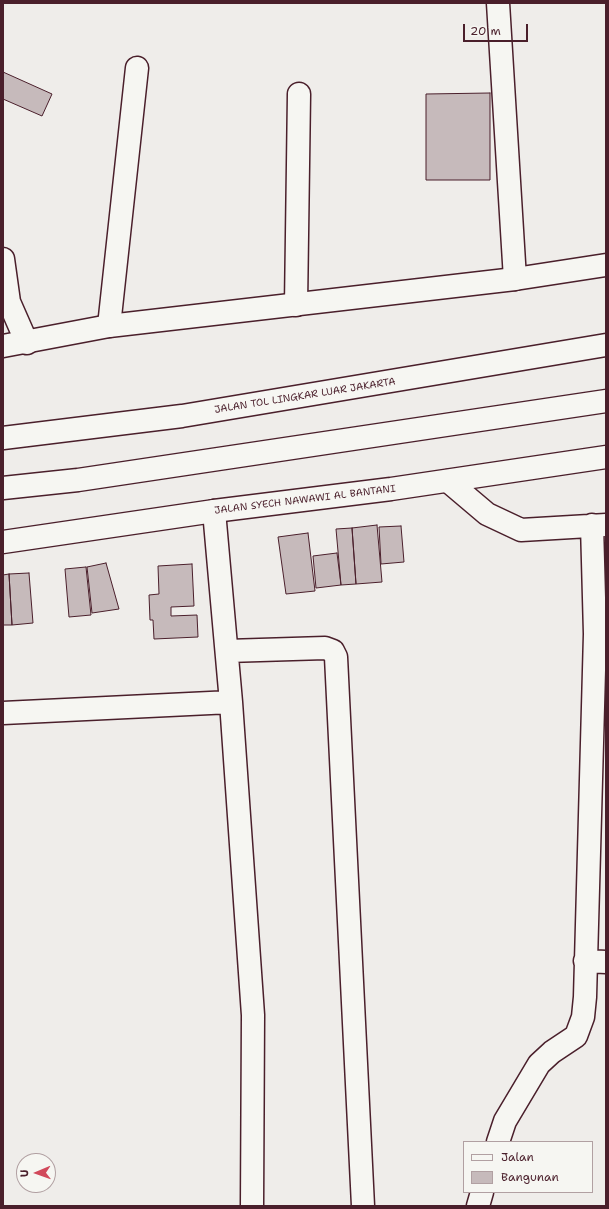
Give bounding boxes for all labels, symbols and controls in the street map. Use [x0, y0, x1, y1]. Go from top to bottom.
scale bar [465, 16, 530, 42]
text: 20 m [470, 23, 501, 39]
street label: JALAN TOL LINGKAR LUAR JAKARTA [214, 376, 396, 416]
street label: JALAN SYECH NAWAWI AL BANTANI [214, 483, 396, 517]
legend [463, 1141, 593, 1193]
text: Jalan [501, 1149, 534, 1165]
north arrow [16, 1153, 56, 1193]
text: U [17, 1169, 32, 1177]
text: Bangunan [501, 1169, 559, 1185]

